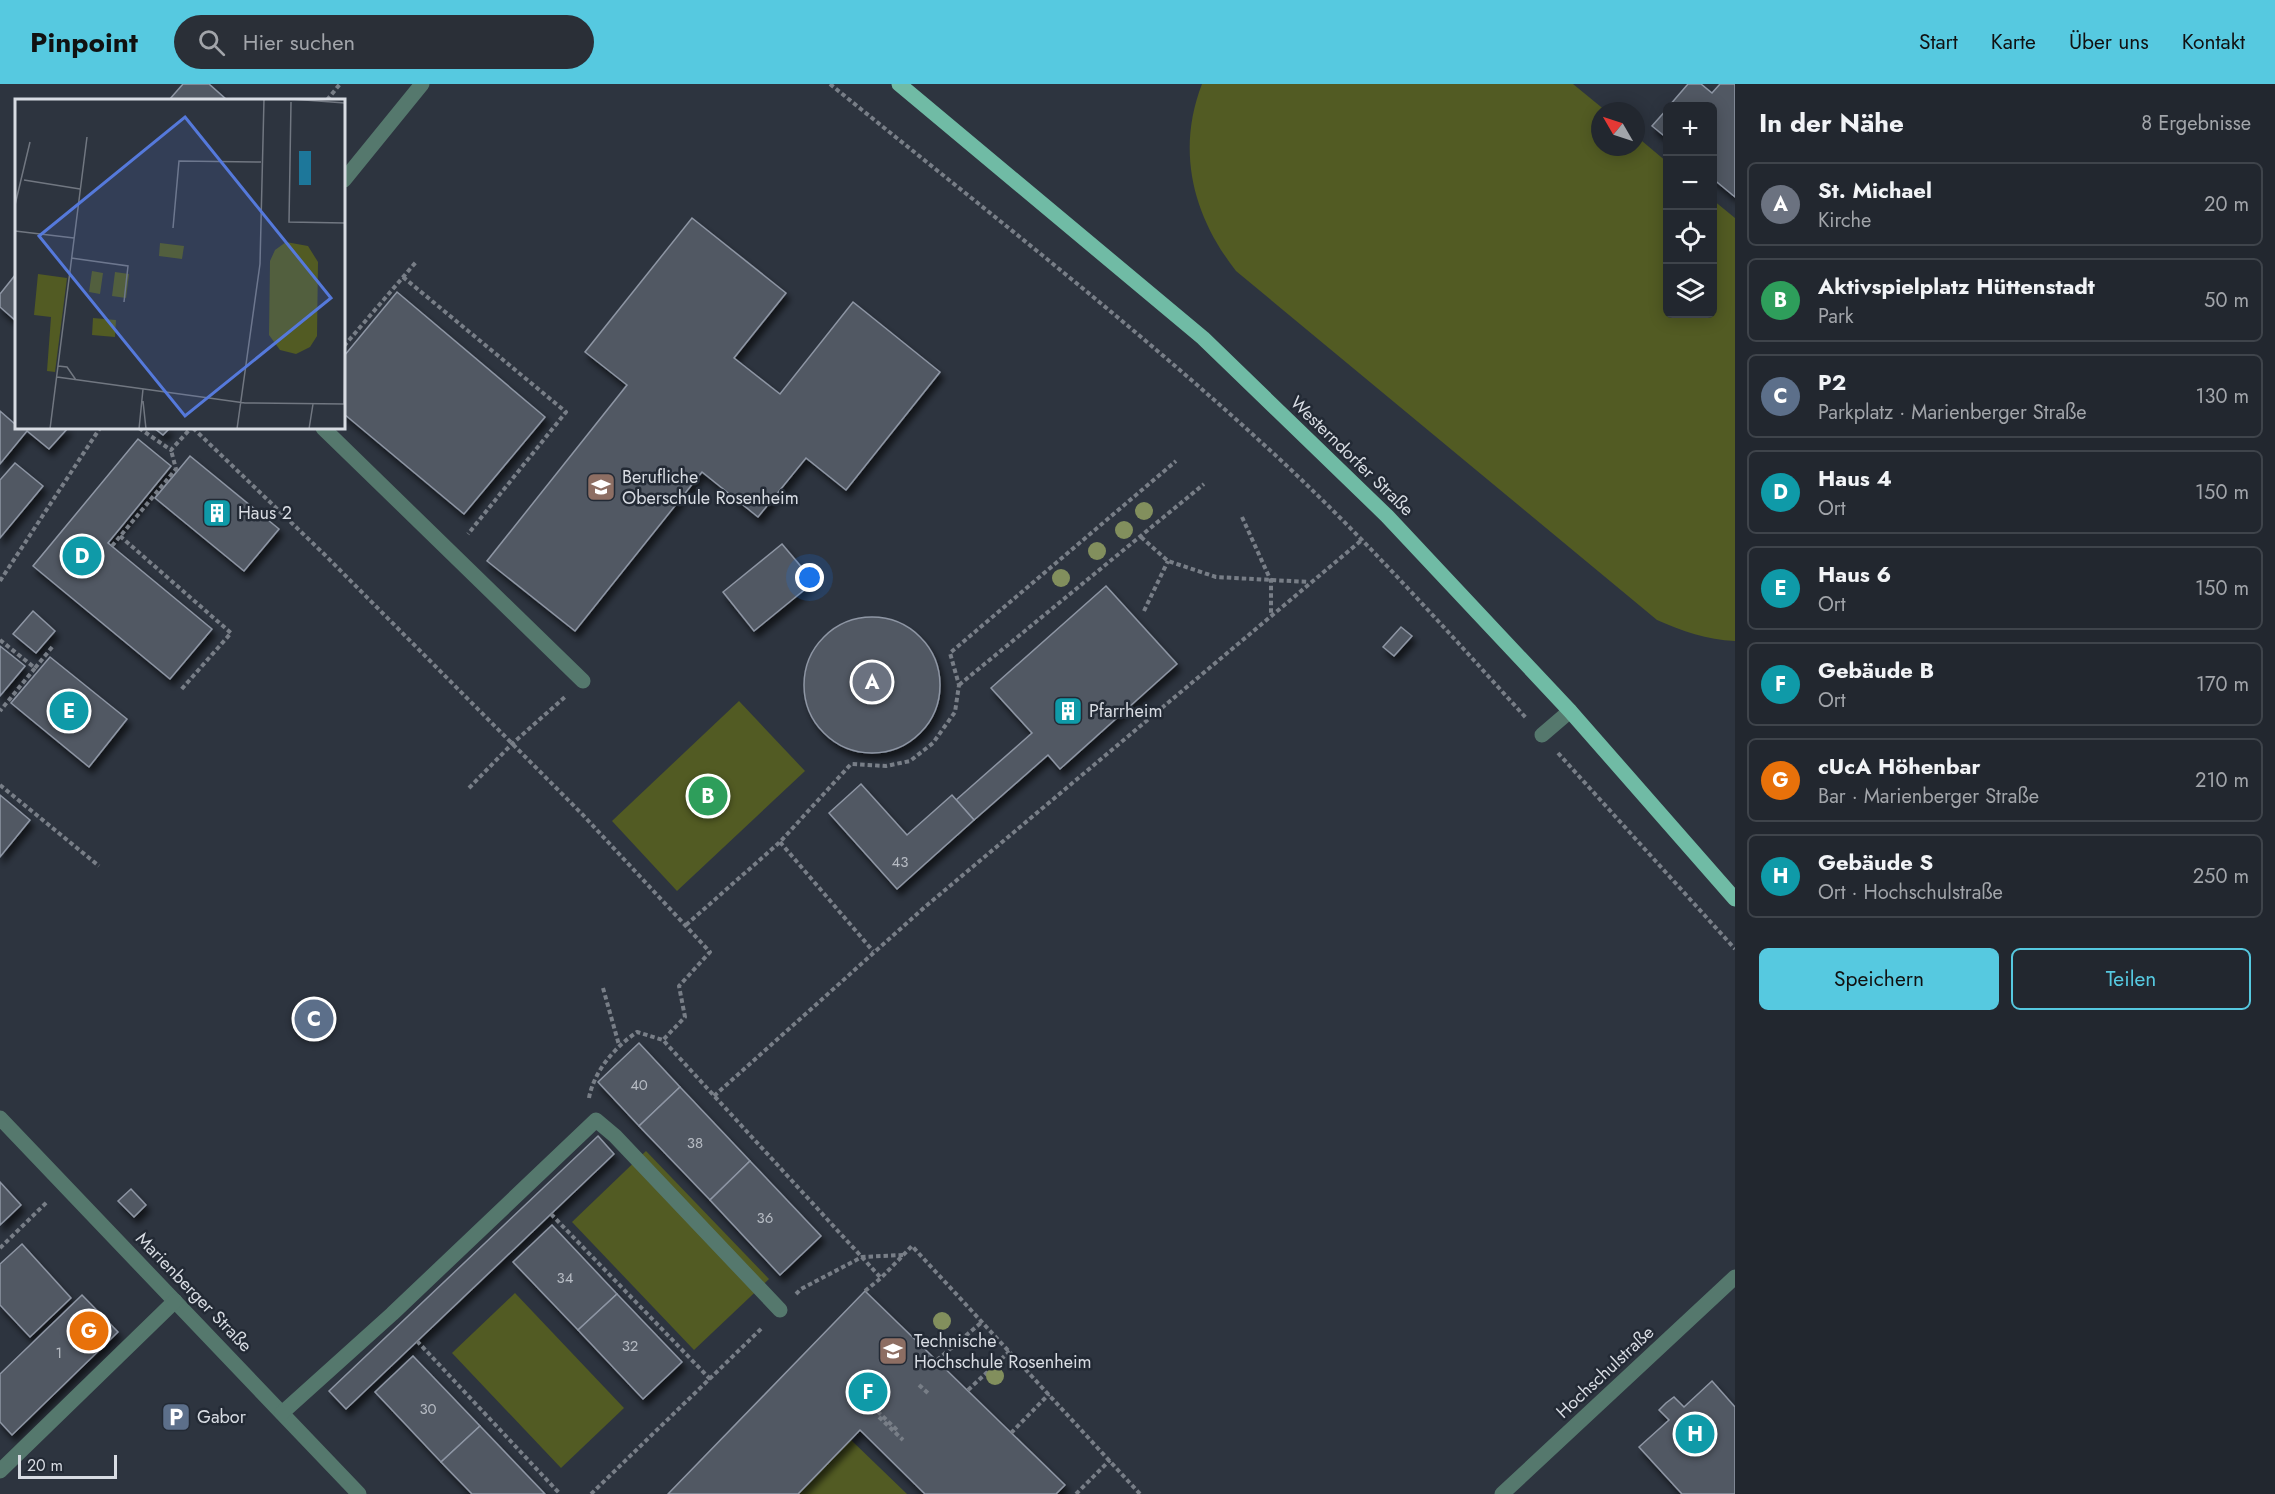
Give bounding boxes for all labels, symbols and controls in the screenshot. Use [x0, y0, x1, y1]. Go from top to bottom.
search box [174, 15, 594, 69]
text: Pinpoint [30, 22, 138, 63]
icon: search [195, 26, 228, 59]
text: Hier suchen [243, 26, 355, 58]
text: Start [1919, 27, 1958, 57]
text: Karte [1991, 27, 2036, 57]
text: Über uns [2069, 27, 2149, 57]
text: Kontakt [2182, 27, 2245, 57]
inset map [15, 99, 345, 429]
north arrow [1591, 102, 1645, 156]
map controls [1663, 102, 1717, 318]
button: + [1663, 102, 1717, 156]
text: In der Nähe [1759, 104, 1904, 142]
text: 8 Ergebnisse [2141, 109, 2251, 138]
button: − [1663, 156, 1717, 210]
text: St. Michael [1818, 174, 1932, 206]
text: A [1773, 190, 1788, 219]
text: 20 m [2204, 190, 2249, 219]
text: Kirche [1818, 206, 1871, 235]
button: locate [1663, 210, 1717, 264]
button: layers [1663, 264, 1717, 318]
text: Aktivspielplatz Hüttenstadt [1818, 270, 2095, 302]
text: B [1774, 286, 1787, 315]
text: 50 m [2204, 286, 2249, 315]
text: Park [1818, 302, 1854, 331]
text: P2 [1818, 366, 1846, 398]
text: C [1773, 382, 1788, 411]
text: 130 m [2195, 382, 2249, 411]
street label: Westerndorfer Straße [1284, 390, 1420, 522]
text: Parkplatz · Marienberger Straße [1818, 398, 2087, 427]
text: Haus 4 [1818, 462, 1892, 494]
place label: Berufliche Oberschule Rosenheim [622, 464, 799, 511]
school or university icon: Berufliche Oberschule Rosenheim [585, 471, 617, 503]
text: D [1773, 478, 1788, 507]
text: 150 m [2195, 478, 2249, 507]
text: Ort [1818, 494, 1845, 523]
building icon: Haus 2 [201, 497, 233, 529]
place label: Haus 2 [238, 500, 292, 526]
pin: D [62, 534, 101, 578]
text: Haus 6 [1818, 558, 1891, 590]
your location [795, 563, 824, 592]
text: E [1774, 574, 1787, 603]
text: 150 m [2195, 574, 2249, 603]
text: Ort [1818, 590, 1845, 619]
text: Gebäude B [1818, 654, 1934, 686]
pin: A [852, 660, 892, 704]
text: F [1775, 670, 1786, 699]
text: 170 m [2196, 670, 2249, 699]
text: Ort [1818, 686, 1845, 715]
pin: E [50, 688, 88, 734]
building icon: Pfarrheim [1052, 695, 1084, 727]
place label: Pfarrheim [1089, 698, 1162, 724]
text: cUcA Höhenbar [1818, 750, 1980, 782]
text: G [1772, 766, 1789, 795]
text: 210 m [2195, 766, 2249, 795]
pin: B [688, 774, 728, 818]
text: Bar · Marienberger Straße [1818, 782, 2039, 811]
text: Gebäude S [1818, 846, 1933, 878]
house number: 43 [892, 851, 908, 873]
text: H [1773, 862, 1788, 891]
text: 250 m [2193, 862, 2249, 891]
text: Ort · Hochschulstraße [1818, 878, 2003, 907]
button: Speichern [1759, 948, 1999, 1010]
button: Teilen [2011, 948, 2251, 1010]
pin: C [294, 996, 334, 1042]
house number: 40 [630, 1074, 648, 1096]
house number: 38 [687, 1132, 703, 1154]
house number: 36 [757, 1207, 773, 1229]
street label: Marienberger Straße [130, 1226, 258, 1358]
house number: 34 [557, 1267, 574, 1289]
pin: G [70, 1308, 109, 1354]
street label: Hochschulstraße [1550, 1320, 1660, 1424]
place label: Technische Hochschule Rosenheim [914, 1328, 1092, 1375]
house number: 32 [622, 1335, 638, 1357]
school or university icon: Technische Hochschule Rosenheim [877, 1335, 909, 1367]
house number: 1 [56, 1342, 62, 1364]
pin: F [848, 1370, 888, 1414]
house number: 30 [419, 1398, 437, 1420]
parking icon: Gabor [160, 1401, 192, 1433]
place label: Gabor [197, 1404, 247, 1430]
pin: H [1676, 1412, 1714, 1456]
scale bar [18, 1452, 117, 1480]
text: 20 m [27, 1454, 63, 1477]

